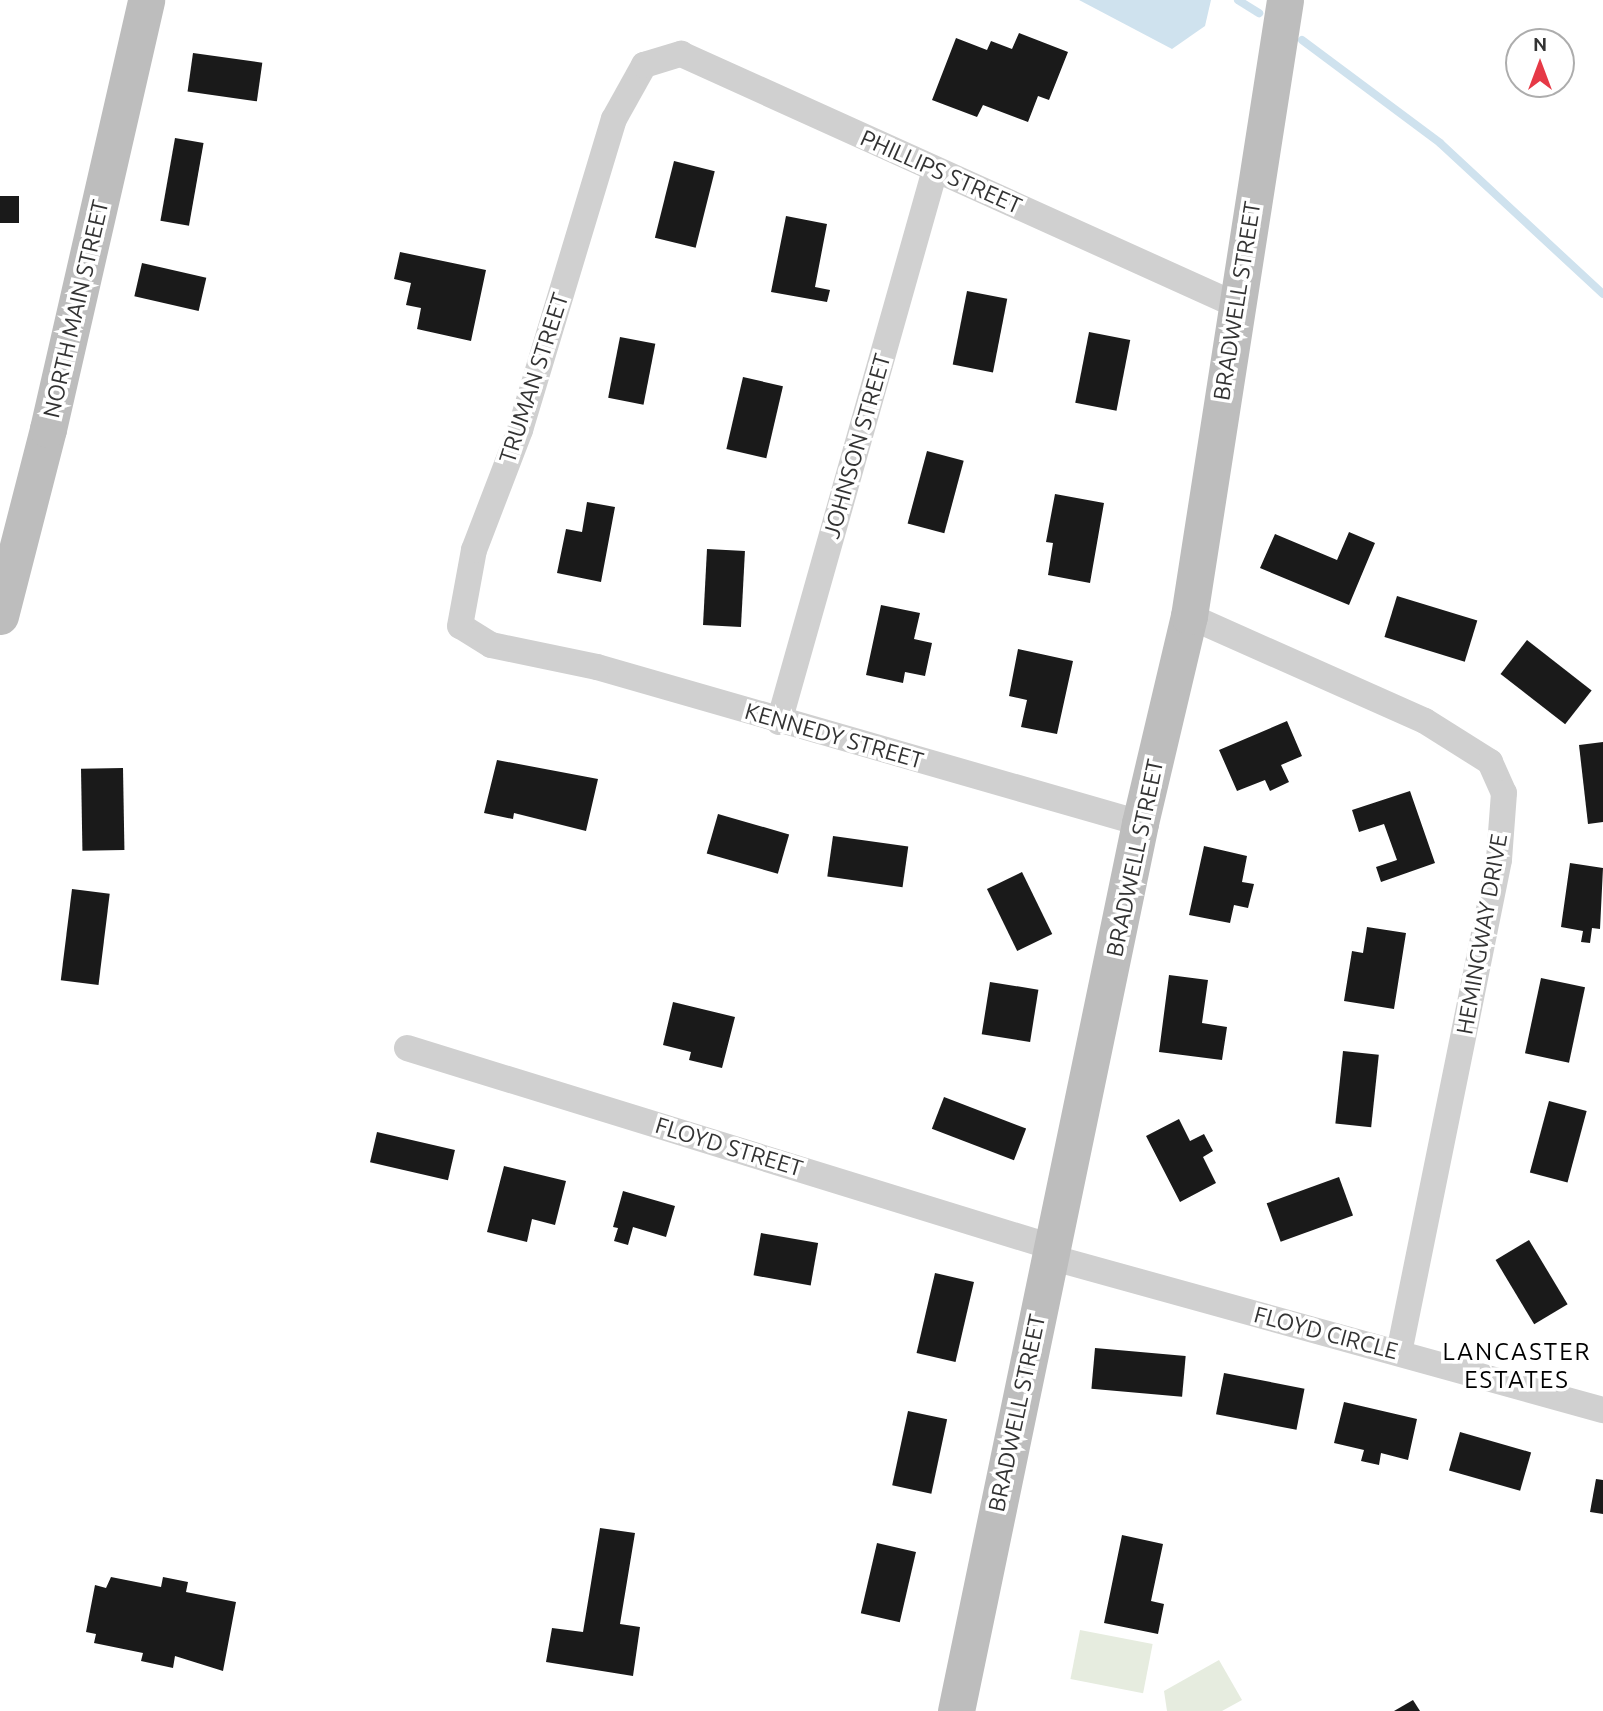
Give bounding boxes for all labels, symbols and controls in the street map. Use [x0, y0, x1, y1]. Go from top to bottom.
north arrow [1505, 28, 1575, 98]
text: N [1533, 33, 1547, 55]
street label: PHILLIPS STREET [856, 124, 1026, 220]
street label: NORTH MAIN STREET [37, 197, 115, 421]
street label: BRADWELL STREET [1208, 200, 1266, 402]
street label: TRUMAN STREET [493, 289, 575, 467]
street label: JOHNSON STREET [817, 350, 897, 542]
street label: KENNEDY STREET [742, 697, 926, 775]
street label: BRADWELL STREET [1101, 757, 1169, 959]
street label: HEMINGWAY DRIVE [1451, 831, 1513, 1037]
street label: FLOYD STREET [652, 1111, 806, 1183]
street label: FLOYD CIRCLE [1251, 1301, 1401, 1365]
street label: BRADWELL STREET [983, 1312, 1051, 1514]
district label: LANCASTER ESTATES [1444, 1338, 1590, 1394]

